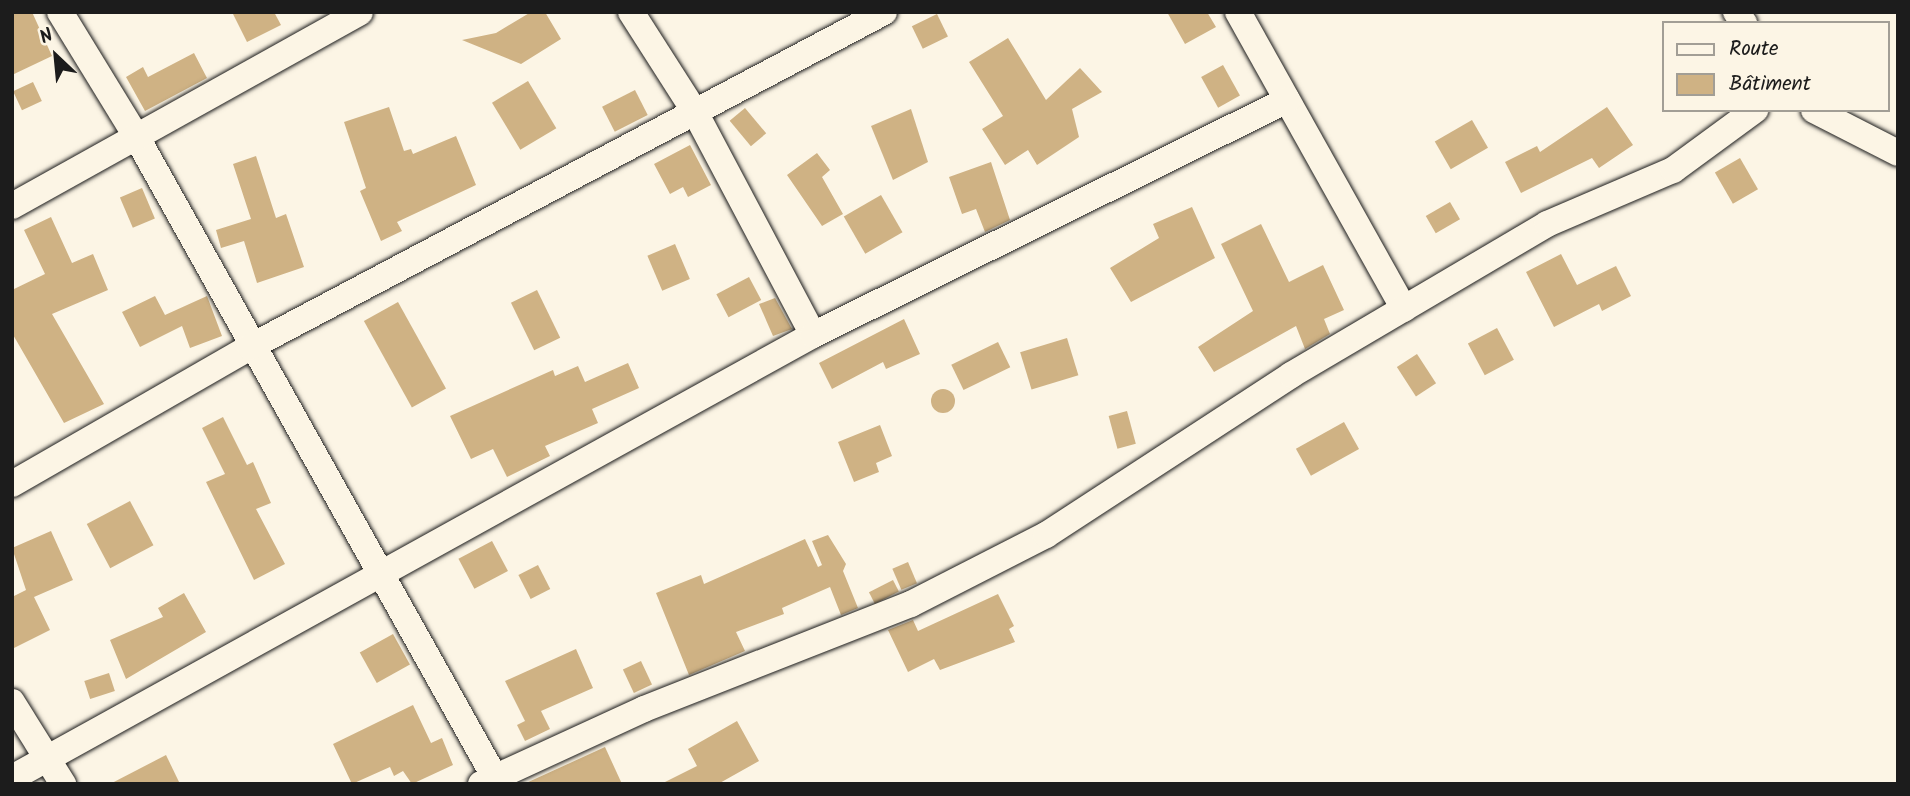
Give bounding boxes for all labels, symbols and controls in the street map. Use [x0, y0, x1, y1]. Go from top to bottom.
north arrow [21, 21, 91, 91]
text: N [35, 21, 59, 53]
legend [1661, 21, 1889, 112]
text: Route [1729, 33, 1778, 66]
text: Bâtiment [1729, 68, 1811, 101]

